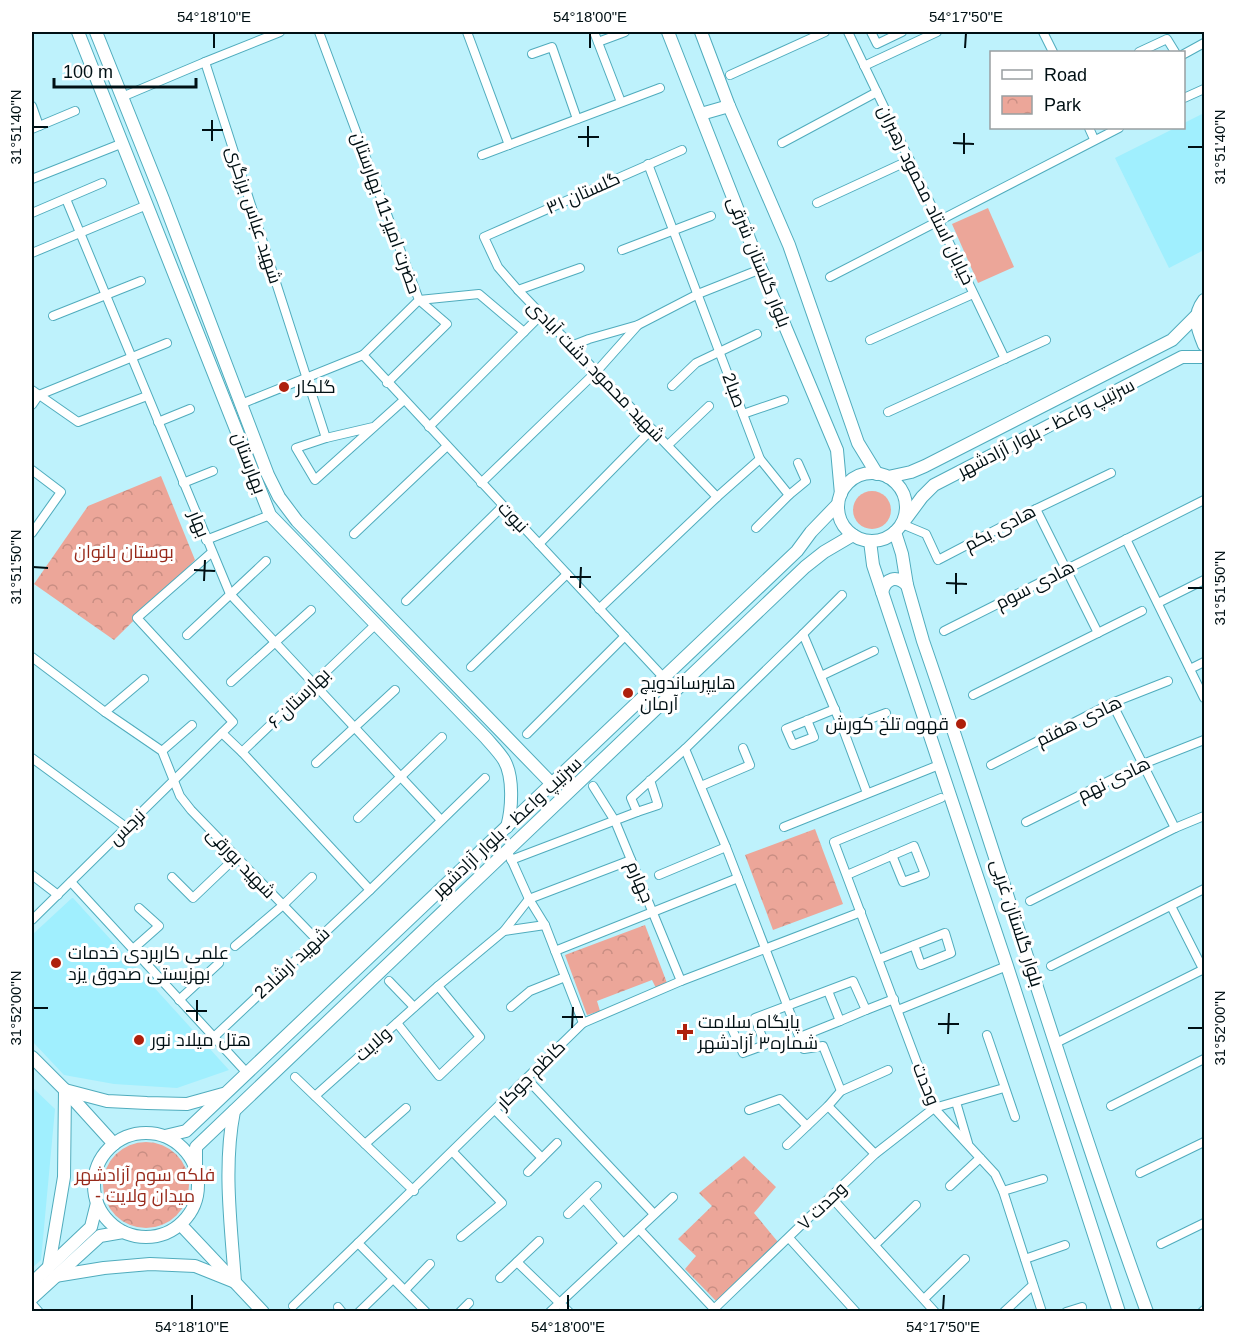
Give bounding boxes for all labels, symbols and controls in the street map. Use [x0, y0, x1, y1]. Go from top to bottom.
text: 54°18'10"E [177, 8, 251, 25]
text: 54°18'00"E [553, 8, 627, 25]
text: 54°17'50"E [929, 8, 1003, 25]
scale bar [54, 51, 196, 89]
legend [990, 51, 1185, 129]
text: 100 m [63, 62, 113, 82]
text: Road [1044, 65, 1087, 85]
text: 31°51'40"N [7, 89, 24, 165]
text: Park [1044, 95, 1082, 115]
street label: خیابان استاد محمود رهبران [873, 102, 978, 288]
text: 31°51'40"N [1211, 109, 1228, 185]
street label: حضرت امیر-11 بهارستان [347, 130, 425, 297]
street label: شهید عباس برزگری [221, 144, 286, 287]
street label: گلستان ۳۱ [543, 168, 623, 219]
street label: بلوار گلستان شرقی [723, 194, 794, 331]
street label: شهید محمود دشت آبادی [523, 296, 669, 446]
street label: صبا2 [718, 370, 750, 410]
street label: سرتیپ واعظ - بلوار آزادشهر [953, 375, 1139, 484]
place label: گلکار [295, 377, 336, 398]
marker: گلکار [277, 380, 291, 394]
street label: بهارستان [227, 429, 270, 497]
street label: نبوت [493, 497, 532, 537]
street label: هادی یکم [961, 501, 1040, 557]
street label: بهار [183, 507, 213, 541]
text: 31°51'50"N [7, 529, 24, 605]
park label: بوستان بانوان [74, 542, 174, 563]
text: 31°51'50"N [1211, 550, 1228, 626]
street label: هادی سوم [992, 557, 1079, 615]
street label: بهارستان ۶ [264, 664, 335, 733]
place label: هایپرساندویچ آرمان [640, 673, 736, 715]
marker: هایپرساندویچ آرمان [621, 686, 635, 700]
street label: هادی هفتم [1033, 692, 1126, 752]
place label: قهوه تلخ کورش [825, 714, 949, 736]
marker: قهوه تلخ کورش [954, 717, 968, 731]
street label: سرتیپ واعظ - بلوار آزادشهر [428, 753, 587, 903]
street label: هادی نهم [1075, 753, 1154, 807]
street label: نرجس [105, 805, 150, 850]
street label: شهید بورقی [202, 824, 279, 903]
street label: بلوار گلستان غربی [986, 857, 1047, 990]
street label: جهارم [621, 858, 658, 907]
street label: شهید ارشاد2 [250, 923, 334, 1003]
place label: علمی کاربردی خدمات بهزیستی صدوق یزد [68, 943, 229, 986]
marker: علمی کاربردی خدمات بهزیستی صدوق یزد [49, 956, 63, 970]
text: 31°52'00"N [7, 970, 24, 1046]
text: 31°52'00"N [1211, 990, 1228, 1066]
place label: پایگاه سلامت شماره۳ آزادشهر [697, 1012, 818, 1054]
street label: ولایت [351, 1023, 396, 1066]
marker: پایگاه سلامت شماره۳ آزادشهر [676, 1023, 694, 1041]
place label: هتل میلاد نور [150, 1030, 251, 1051]
marker: هتل میلاد نور [132, 1033, 146, 1047]
street label: کاظم جوکار [492, 1037, 571, 1115]
street label: وحدت [908, 1060, 943, 1108]
park label: فلکه سوم آزادشهر - میدان ولایت [74, 1165, 215, 1207]
street label: وحدت ۷ [794, 1178, 851, 1235]
text: 54°18'10"E [155, 1318, 229, 1335]
text: 54°18'00"E [531, 1318, 605, 1335]
text: 54°17'50"E [906, 1318, 980, 1335]

